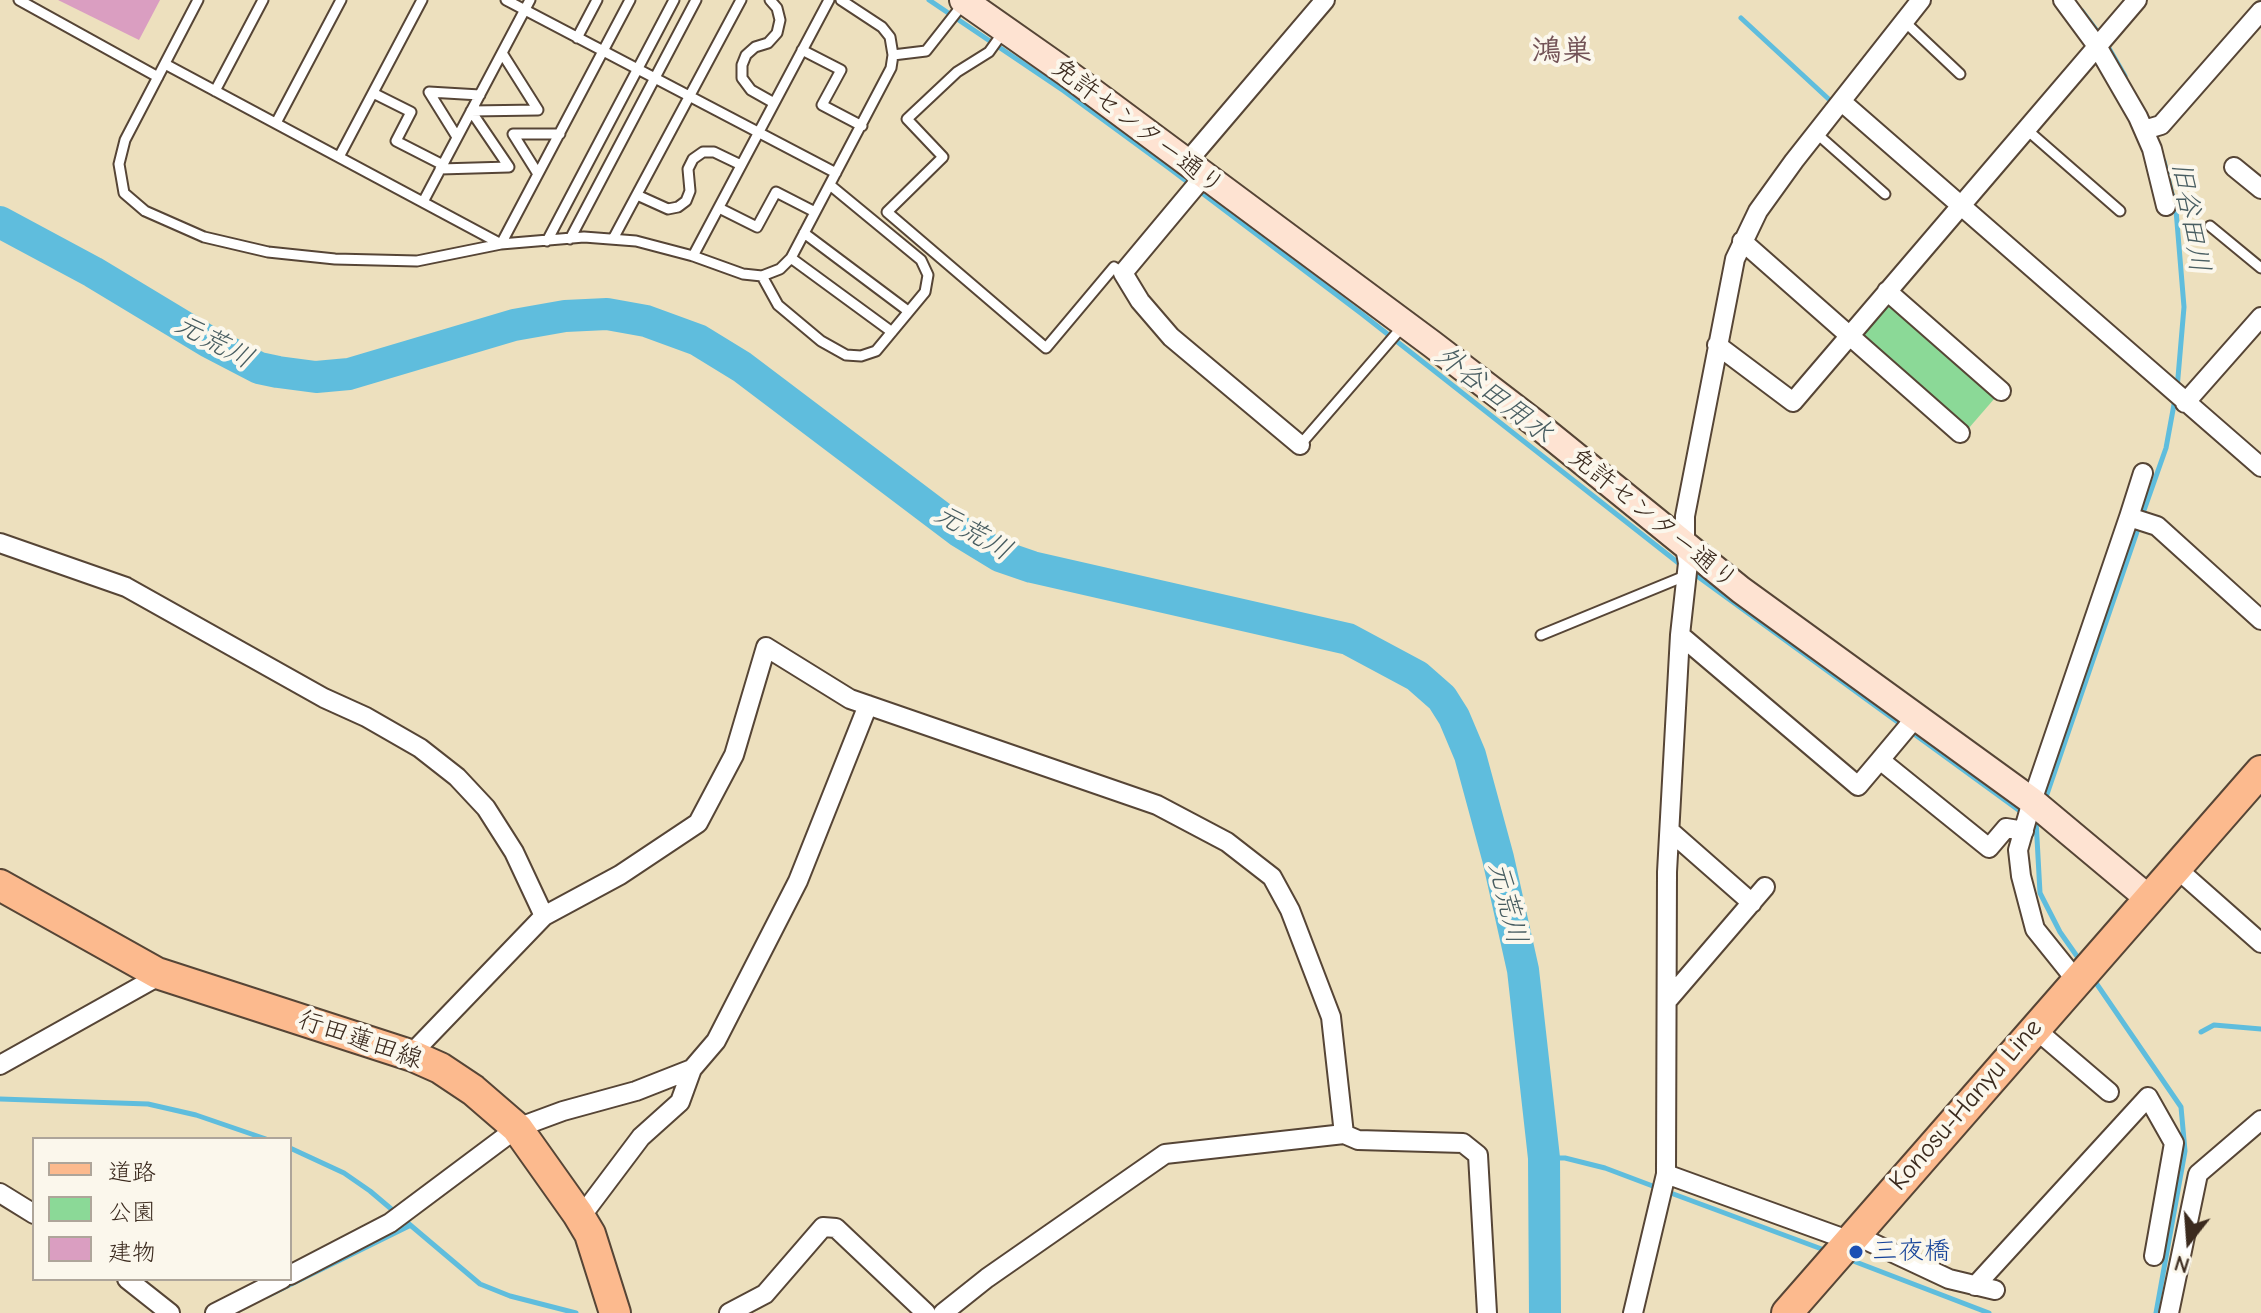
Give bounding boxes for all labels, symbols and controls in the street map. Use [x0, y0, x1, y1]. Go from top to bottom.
district label: 鴻巣 [1532, 34, 1592, 70]
street label: 免許センター通り [1046, 52, 1230, 202]
water label: 旧谷田川 [2164, 159, 2216, 275]
water label: 元荒川 [169, 307, 259, 377]
water label: 外谷田用水 [1428, 339, 1560, 451]
street label: 免許センター通り [1562, 441, 1744, 597]
water label: 元荒川 [928, 497, 1018, 569]
water label: 元荒川 [1481, 858, 1533, 948]
street label: 行田蓮田線 [293, 1004, 427, 1076]
street label: Konosu-Hanyu Line [1883, 1013, 2049, 1197]
legend [32, 1137, 292, 1281]
text: 道路 [108, 1158, 156, 1186]
text: 公園 [108, 1198, 156, 1226]
north arrow [2149, 1201, 2229, 1281]
place label: 三夜橋 [1872, 1236, 1950, 1268]
text: 建物 [108, 1238, 156, 1266]
marker: 三夜橋 [1847, 1243, 1865, 1261]
text: N [2171, 1249, 2193, 1278]

